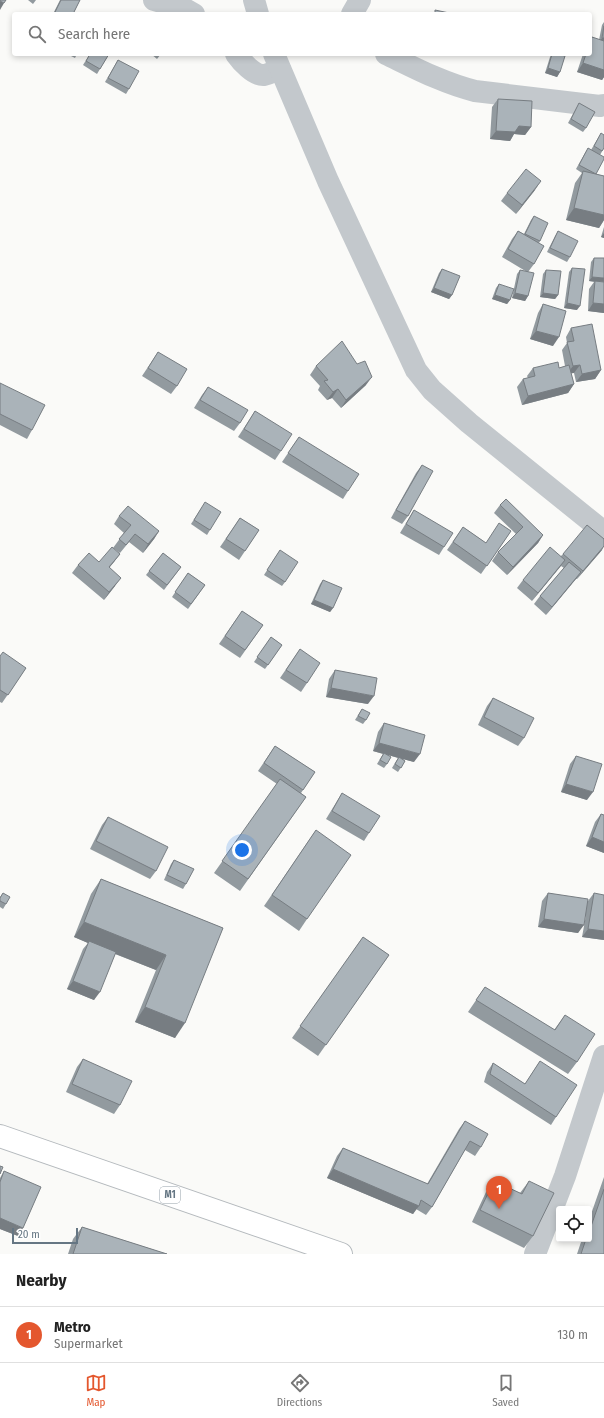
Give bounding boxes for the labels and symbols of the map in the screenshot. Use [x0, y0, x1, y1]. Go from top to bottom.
your location [232, 840, 252, 860]
pin: 1 [486, 1176, 512, 1209]
road number: M1 [160, 1187, 180, 1203]
scale bar [12, 1226, 78, 1245]

